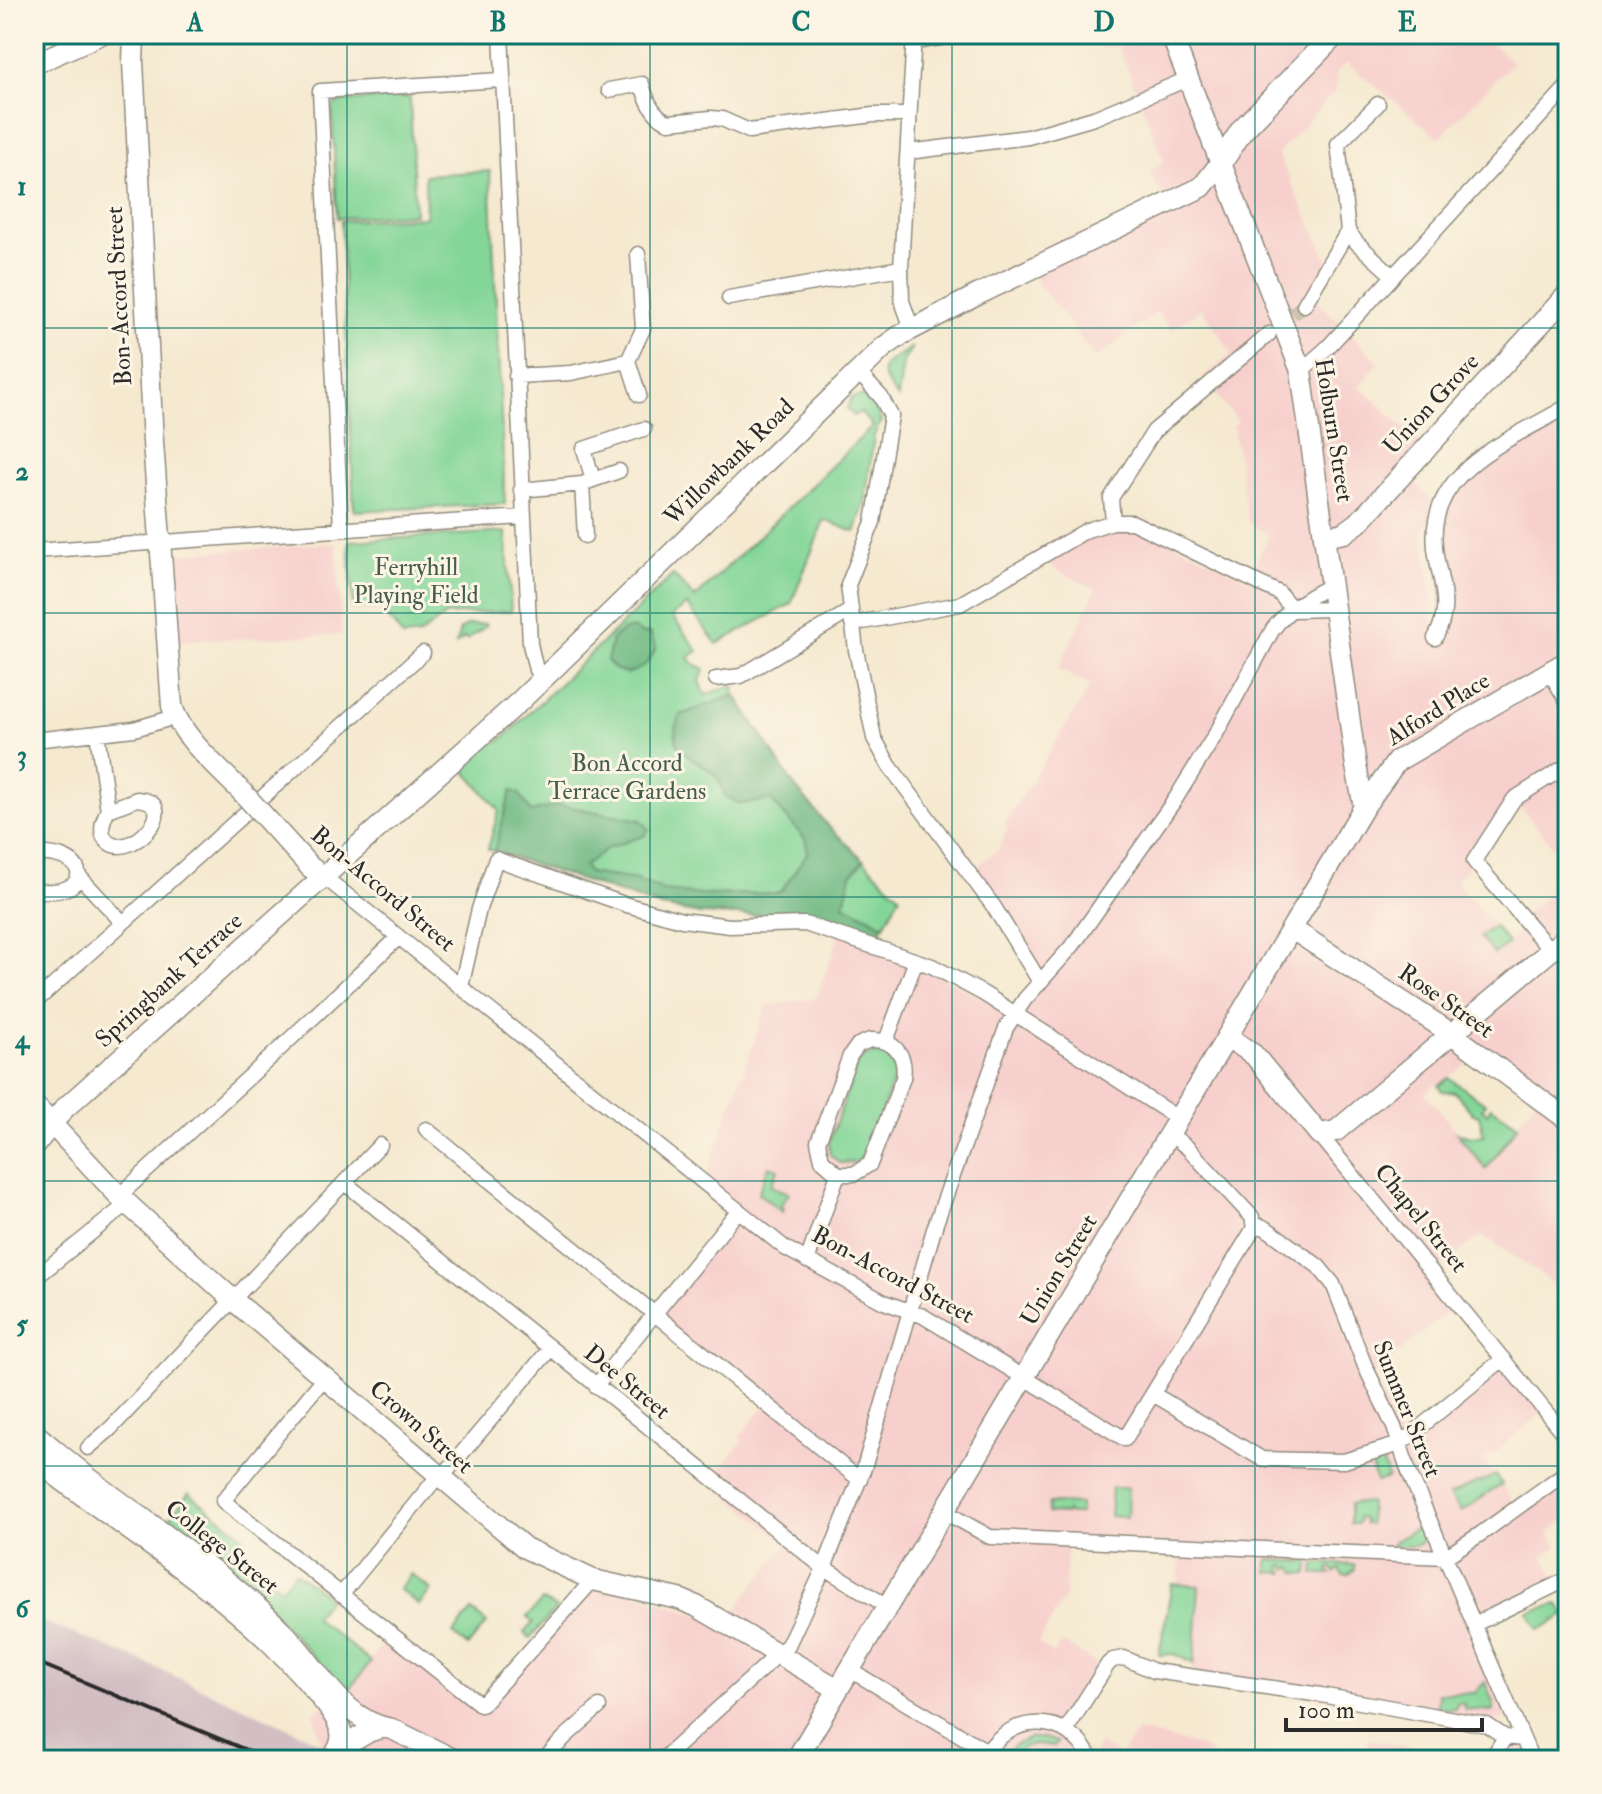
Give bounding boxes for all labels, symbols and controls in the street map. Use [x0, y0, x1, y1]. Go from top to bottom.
text: A [186, 7, 204, 39]
text: B [489, 7, 507, 39]
text: C [791, 7, 811, 39]
text: D [1093, 7, 1115, 39]
text: E [1398, 7, 1417, 39]
text: 1 [17, 171, 27, 203]
street label: Bon-Accord Street [99, 205, 139, 386]
street label: Union Grove [1376, 347, 1486, 461]
street label: Holburn Street [1307, 356, 1361, 504]
street label: Willowbank Road [656, 392, 801, 533]
text: 2 [15, 456, 29, 488]
park label: Ferryhill Playing Field [353, 552, 479, 611]
street label: Alford Place [1380, 665, 1495, 753]
text: 3 [17, 740, 27, 772]
park label: Bon Accord Terrace Gardens [548, 748, 706, 807]
street label: Bon-Accord Street [304, 819, 462, 959]
street label: Springbank Terrace [89, 906, 249, 1054]
street label: Rose Street [1392, 957, 1500, 1045]
text: 4 [14, 1024, 31, 1056]
street label: Chapel Street [1368, 1157, 1474, 1279]
street label: Union Street [1014, 1208, 1105, 1332]
street label: Bon-Accord Street [807, 1219, 980, 1331]
text: 5 [16, 1309, 28, 1341]
street label: Summer Street [1366, 1336, 1449, 1482]
street label: Dee Street [577, 1338, 677, 1426]
street label: Crown Street [363, 1373, 480, 1481]
street label: College Street [159, 1493, 285, 1601]
text: 6 [15, 1593, 30, 1625]
scale bar [1286, 1682, 1482, 1732]
text: 100 m [1298, 1695, 1355, 1726]

